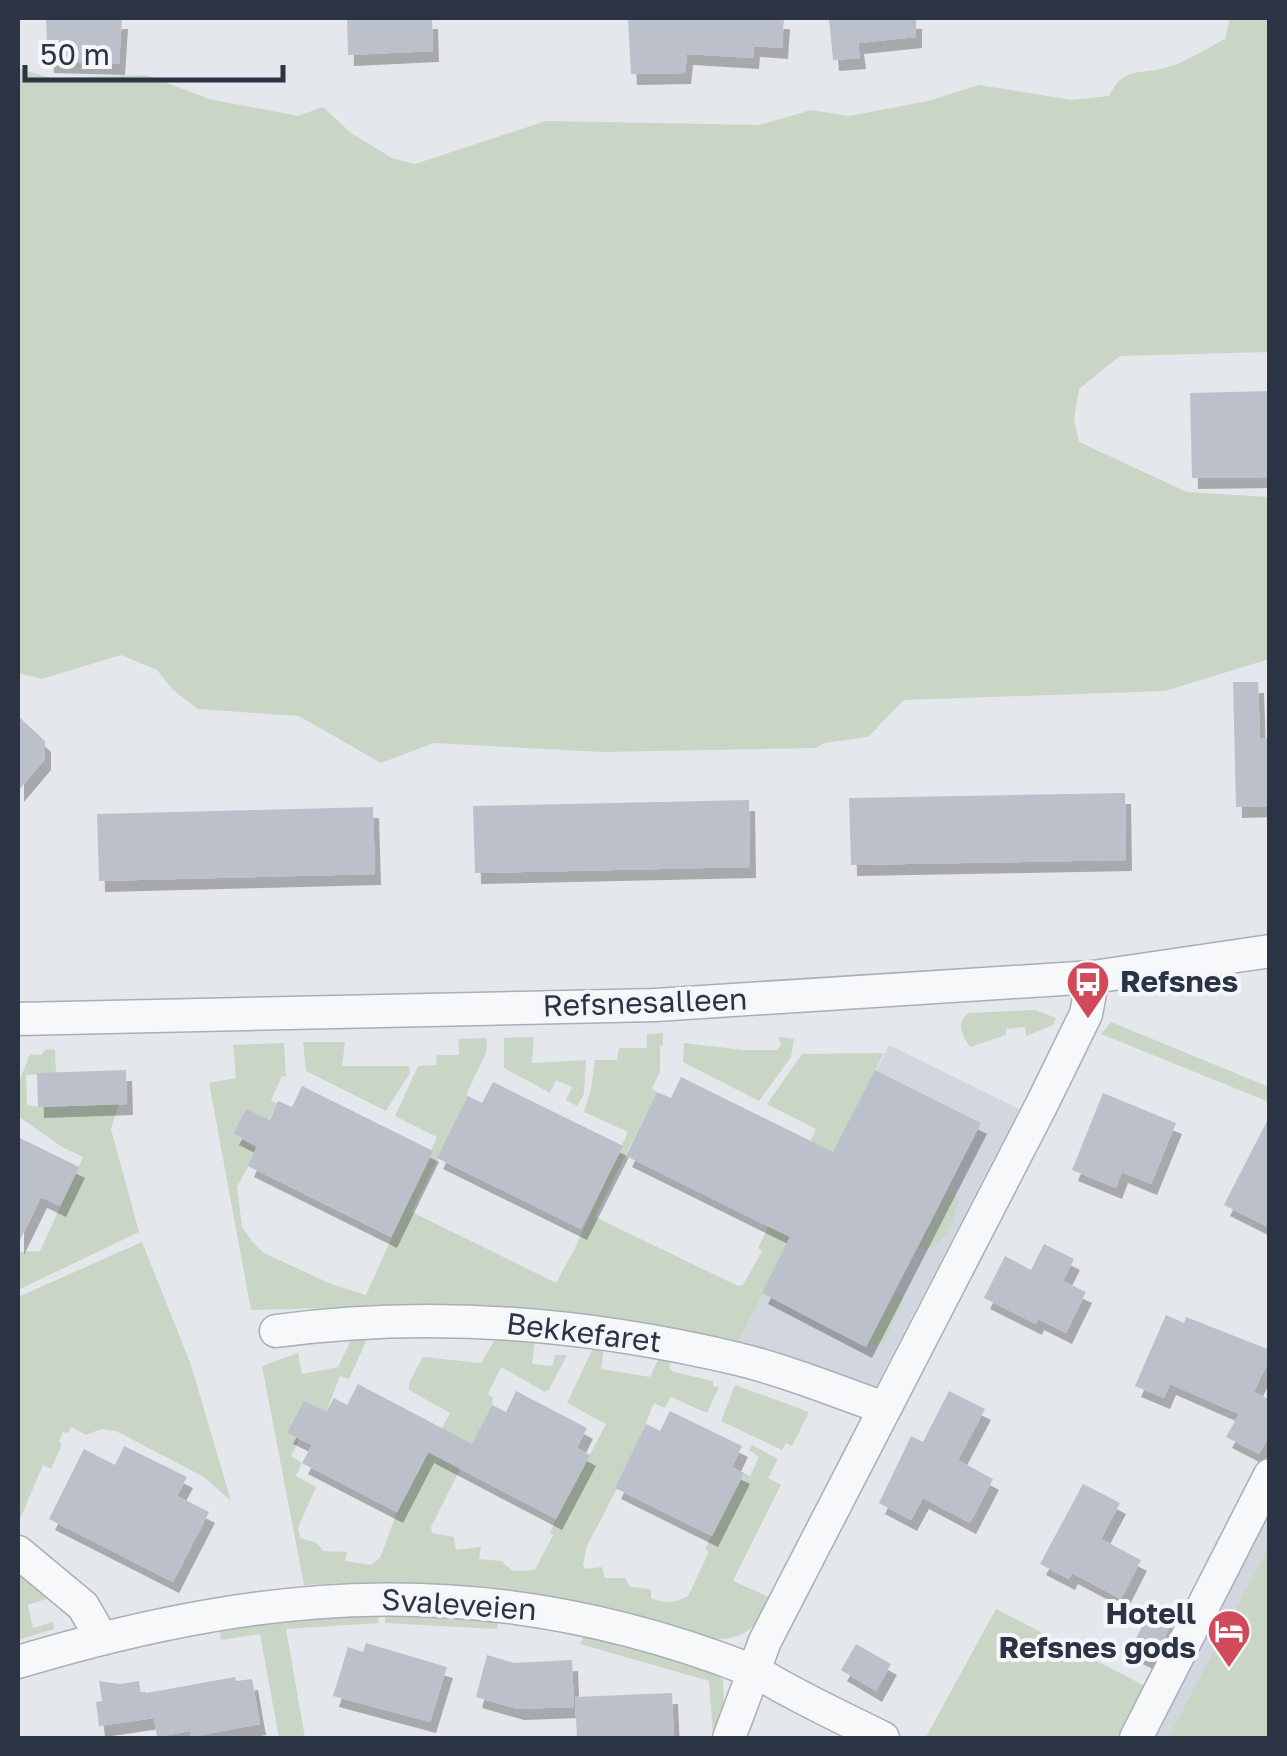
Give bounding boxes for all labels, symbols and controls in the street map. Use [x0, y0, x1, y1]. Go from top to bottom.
scale bar [25, 20, 282, 82]
text: 50 m [40, 36, 110, 72]
bus stop icon: Refsnes [1065, 959, 1111, 1020]
place label: Refsnes [1120, 963, 1238, 999]
street label: Refsnesalleen [542, 980, 748, 1024]
street label: Bekkefaret [505, 1305, 664, 1359]
street label: Svaleveien [380, 1581, 538, 1627]
place label: Hotell Refsnes gods [999, 1595, 1196, 1665]
hotel icon: Hotell Refsnes gods [1206, 1608, 1252, 1669]

